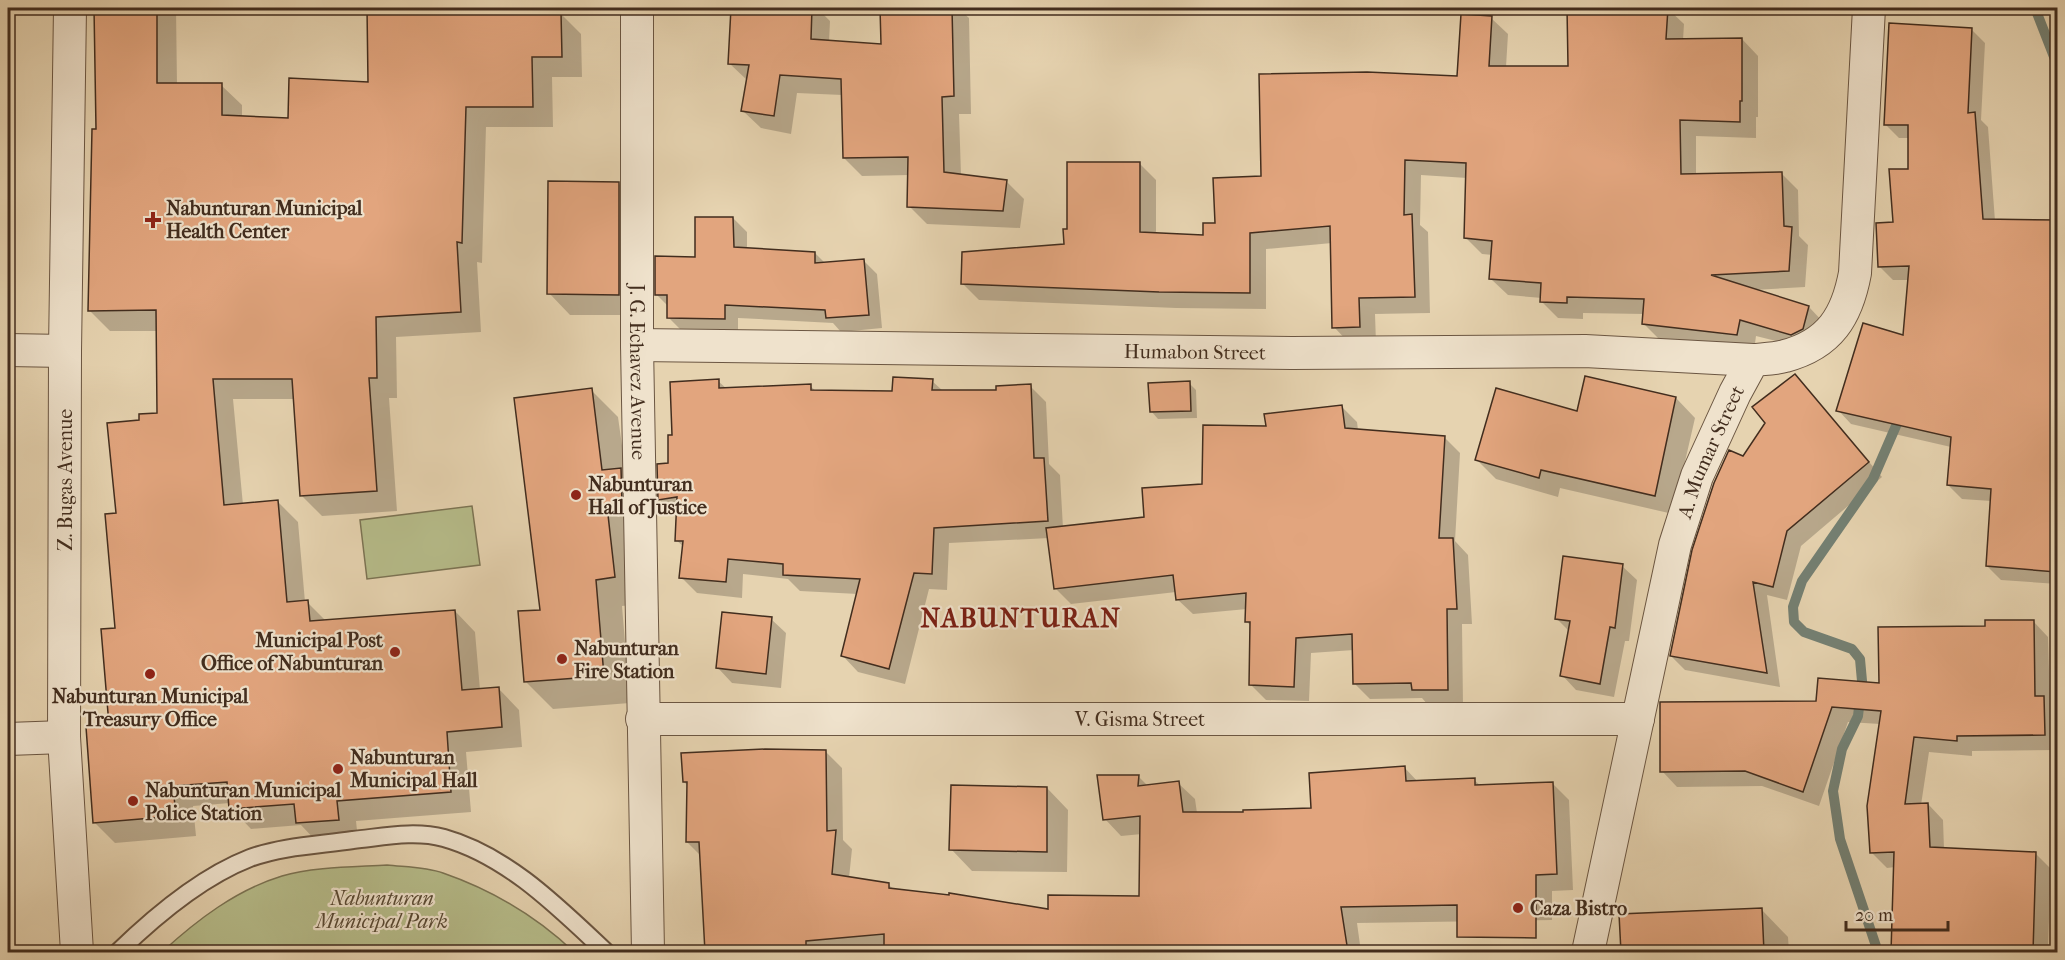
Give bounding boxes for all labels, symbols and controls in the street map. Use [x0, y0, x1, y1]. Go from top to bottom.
place label: Nabunturan Municipal Health Center [166, 197, 363, 243]
marker: Nabunturan Municipal Health Center [144, 211, 162, 229]
street label: J. G. Echavez Avenue [625, 282, 651, 460]
street label: Humabon Street [1124, 339, 1266, 364]
street label: A. Mumar Street [1672, 381, 1749, 522]
street label: Z. Bugas Avenue [54, 409, 77, 551]
place label: Nabunturan Hall of Justice [588, 473, 707, 519]
marker: Nabunturan Hall of Justice [569, 488, 583, 502]
district label: NABUNTURAN [921, 603, 1121, 634]
place label: Municipal Post Office of Nabunturan [201, 629, 384, 675]
place label: Nabunturan Fire Station [573, 637, 679, 683]
marker: Municipal Post Office of Nabunturan [388, 645, 402, 659]
marker: Nabunturan Fire Station [555, 652, 569, 666]
marker: Nabunturan Municipal Treasury Office [143, 667, 157, 681]
place label: Nabunturan Municipal Treasury Office [52, 685, 249, 731]
street label: V. Gisma Street [1074, 708, 1205, 731]
place label: Nabunturan Municipal Hall [349, 746, 478, 792]
marker: Nabunturan Municipal Hall [331, 762, 345, 776]
place label: Nabunturan Municipal Police Station [145, 779, 342, 825]
marker: Nabunturan Municipal Police Station [126, 794, 140, 808]
park label: Nabunturan Municipal Park [314, 887, 448, 933]
scale bar [1846, 894, 1948, 932]
place label: Caza Bistro [1530, 897, 1627, 920]
marker: Caza Bistro [1511, 901, 1525, 915]
text: 20 m [1855, 905, 1893, 926]

